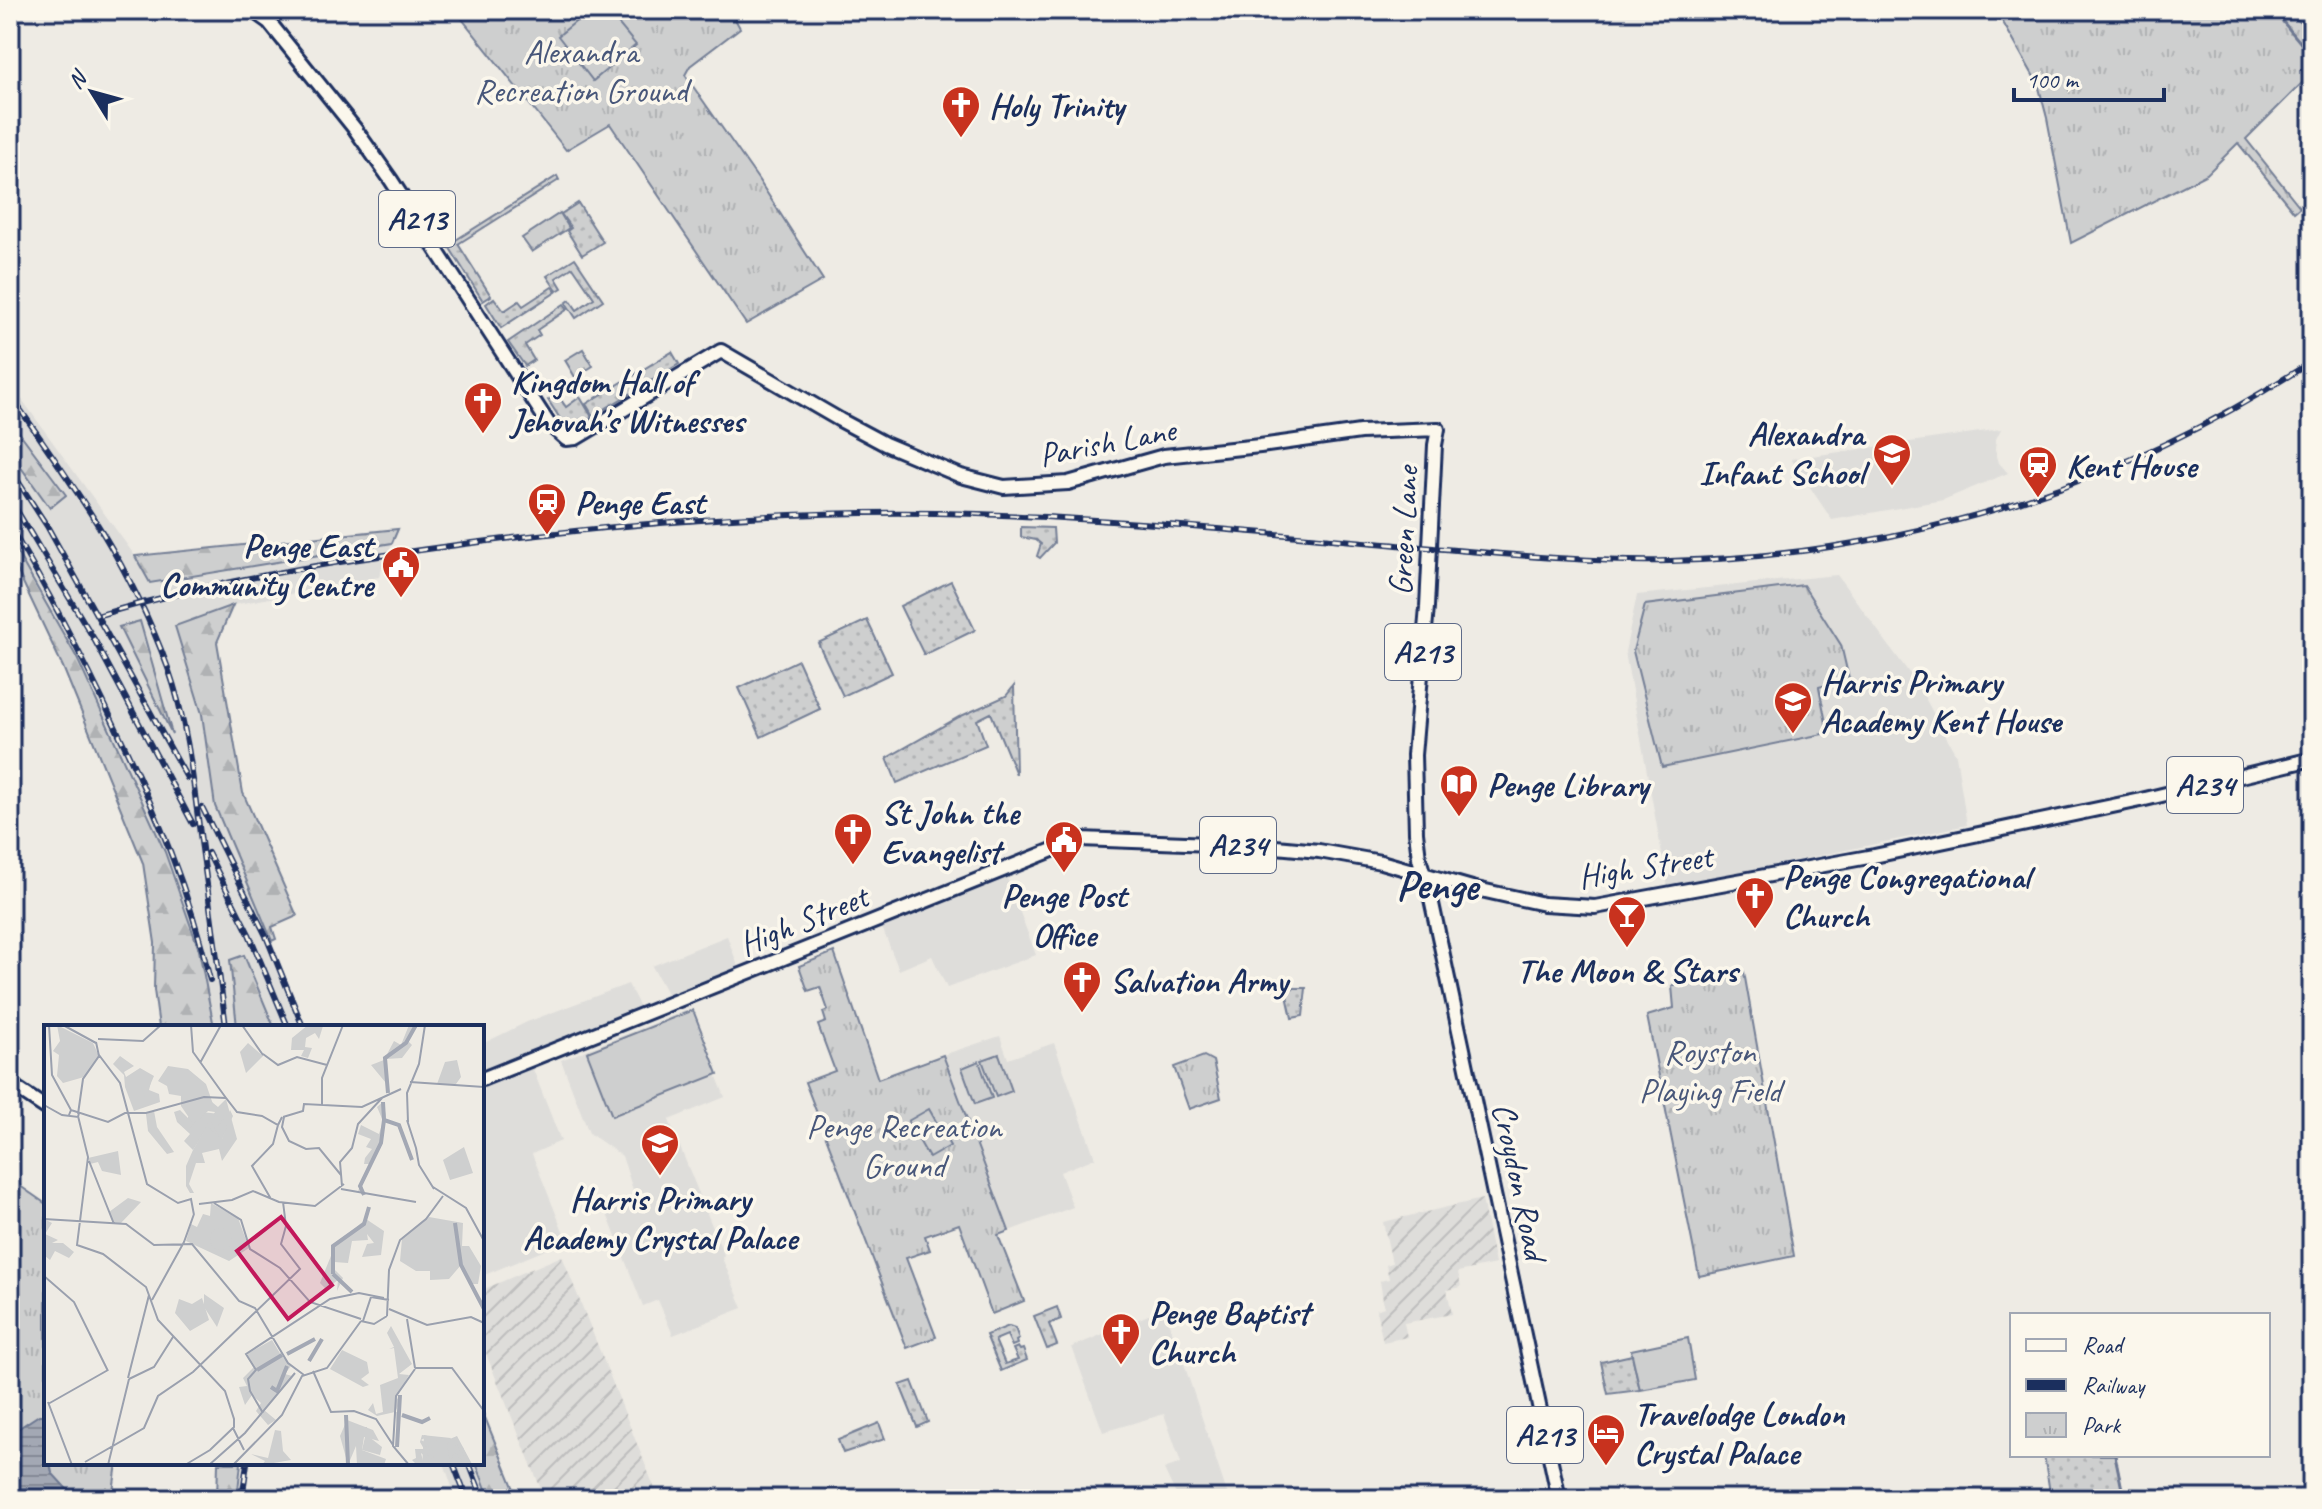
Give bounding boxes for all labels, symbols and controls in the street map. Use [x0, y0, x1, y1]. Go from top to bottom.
park label: Alexandra Recreation Ground [474, 30, 692, 112]
north arrow [52, 52, 132, 132]
scale bar [2014, 52, 2164, 102]
text: N [62, 64, 94, 94]
text: 100 m [2026, 65, 2080, 95]
church icon: Holy Trinity [940, 84, 982, 139]
place label: Holy Trinity [989, 84, 1127, 127]
road number: A213 [379, 191, 455, 247]
place label: Kingdom Hall of Jehovah's Witnesses [509, 360, 747, 442]
church icon: Kingdom Hall of Jehovah's Witnesses [462, 380, 504, 435]
street label: Parish Lane [1035, 407, 1182, 476]
place label: Alexandra Infant School [1699, 412, 1871, 494]
school or university icon: Alexandra Infant School [1871, 432, 1913, 487]
station icon: Kent House [2017, 444, 2059, 499]
place label: Kent House [2066, 444, 2200, 487]
street label: Green Lane [1378, 462, 1428, 597]
station icon: Penge East [526, 481, 568, 536]
place label: Penge East [575, 481, 708, 524]
place label: Penge East Community Centre [160, 524, 377, 606]
public building icon: Penge East Community Centre [380, 544, 422, 599]
road number: A213 [1385, 624, 1461, 680]
place label: Harris Primary Academy Kent House [1821, 660, 2063, 742]
school or university icon: Harris Primary Academy Kent House [1772, 680, 1814, 735]
road number: A234 [2167, 757, 2243, 813]
library icon: Penge Library [1438, 763, 1480, 818]
place label: Penge Library [1487, 763, 1652, 806]
place label: St John the Evangelist [881, 791, 1022, 873]
church icon: St John the Evangelist [832, 811, 874, 866]
road number: A234 [1200, 817, 1276, 873]
public building icon: Penge Post Office [1043, 819, 1085, 874]
street label: High Street [1575, 834, 1719, 898]
place label: Penge Congregational Church [1783, 855, 2036, 937]
district label: Penge [1396, 859, 1481, 912]
street label: High Street [732, 873, 877, 965]
place label: Penge Post Office [1002, 874, 1130, 956]
church icon: Penge Congregational Church [1734, 875, 1776, 930]
bar icon: The Moon & Stars [1606, 894, 1648, 949]
place label: The Moon & Stars [1517, 949, 1740, 992]
church icon: Salvation Army [1061, 959, 1103, 1014]
place label: Salvation Army [1110, 959, 1291, 1002]
inset map [44, 1025, 484, 1465]
park label: Royston Playing Field [1639, 1030, 1786, 1112]
street label: Croydon Road [1482, 1099, 1559, 1269]
park label: Penge Recreation Ground [806, 1105, 1003, 1187]
school or university icon: Harris Primary Academy Crystal Palace [639, 1122, 681, 1177]
place label: Harris Primary Academy Crystal Palace [523, 1177, 801, 1259]
place label: Penge Baptist Church [1149, 1291, 1314, 1373]
church icon: Penge Baptist Church [1100, 1311, 1142, 1366]
legend [2010, 1313, 2270, 1457]
text: Road [2082, 1330, 2126, 1360]
text: Railway [2082, 1370, 2146, 1400]
place label: Travelodge London Crystal Palace [1634, 1392, 1846, 1474]
road number: A213 [1507, 1407, 1583, 1463]
text: Park [2082, 1410, 2122, 1440]
hotel icon: Travelodge London Crystal Palace [1585, 1412, 1627, 1467]

